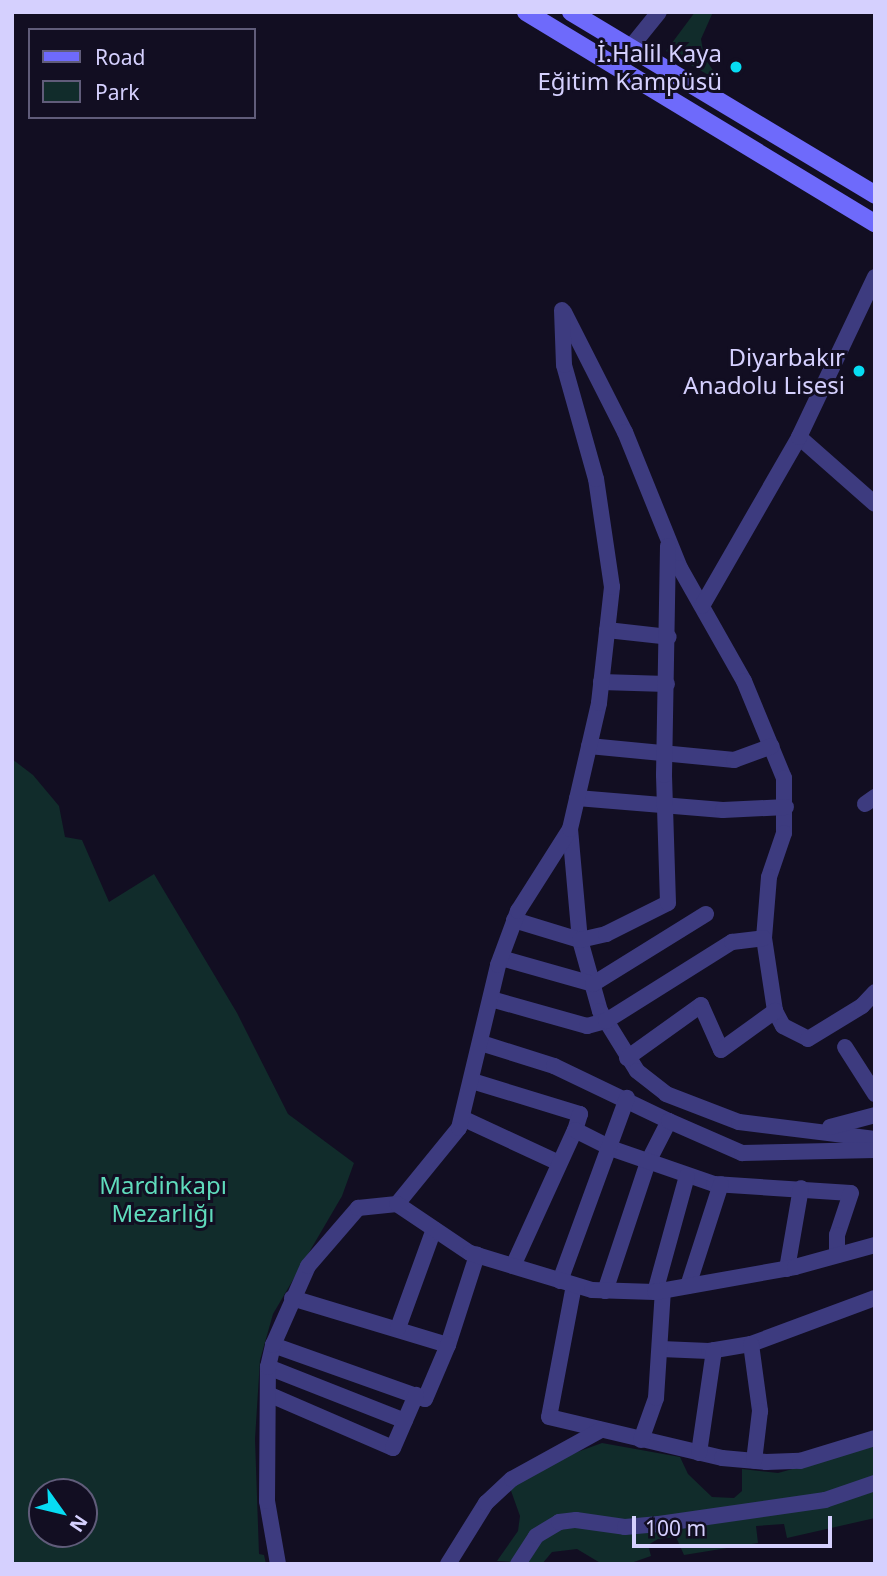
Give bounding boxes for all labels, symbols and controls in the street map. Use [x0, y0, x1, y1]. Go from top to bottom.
legend [28, 28, 256, 119]
place label: İ.Halil Kaya Eğitim Kampüsü [537, 39, 722, 95]
text: Road [95, 43, 145, 71]
marker: İ.Halil Kaya Eğitim Kampüsü [728, 59, 744, 75]
text: Park [95, 78, 139, 106]
place label: Diyarbakır Anadolu Lisesi [683, 343, 845, 399]
marker: Diyarbakır Anadolu Lisesi [851, 363, 867, 379]
park label: Mardinkapı Mezarlığı [99, 1171, 227, 1227]
north arrow [28, 1478, 98, 1548]
scale bar [635, 1502, 834, 1546]
text: N [64, 1510, 94, 1537]
text: 100 m [645, 1514, 706, 1542]

